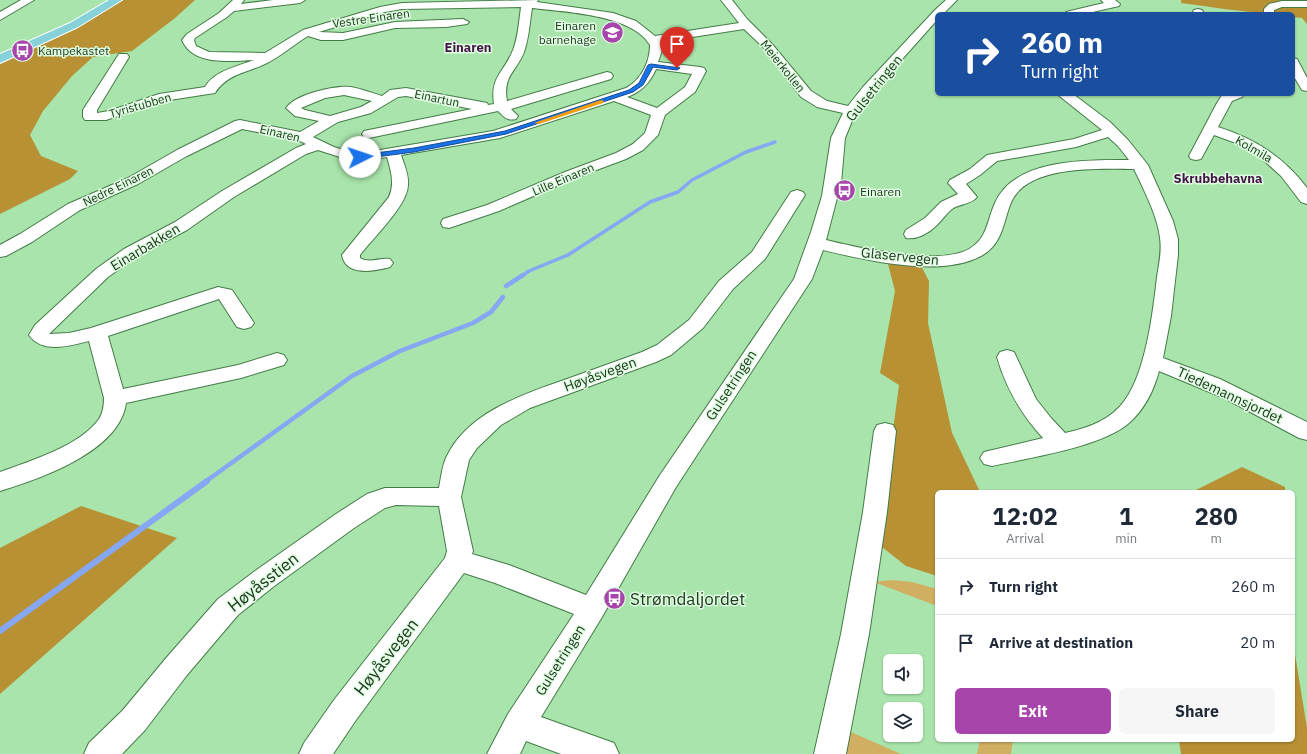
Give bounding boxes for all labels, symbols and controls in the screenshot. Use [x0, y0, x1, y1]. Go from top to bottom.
street label: Vestre Einaren [331, 5, 411, 31]
place label: Einaren barnehage [539, 18, 596, 47]
school or university icon: Einaren barnehage [599, 19, 625, 45]
text: 260 m [1021, 24, 1103, 61]
pin [660, 27, 694, 68]
icon: right [955, 28, 1007, 80]
icon: arrive [666, 33, 688, 55]
bus stop icon: Kampekastet [9, 37, 35, 63]
street label: Meierkollen [757, 37, 809, 95]
district label: Einaren [445, 39, 492, 56]
place label: Kampekastet [38, 43, 109, 58]
street label: Gulsetringen [842, 51, 906, 125]
text: Turn right [1021, 60, 1099, 83]
street label: Einartun [413, 86, 461, 110]
street label: Tyristubben [107, 89, 173, 121]
street label: Einaren [258, 121, 302, 145]
street label: Kolmila [1233, 132, 1276, 166]
position arrow [339, 136, 381, 178]
street label: Lille Einaren [530, 159, 596, 199]
street label: Nedre Einaren [80, 162, 156, 210]
district label: Skrubbehavna [1174, 170, 1262, 187]
bus stop icon: Einaren [831, 178, 857, 204]
place label: Einaren [860, 184, 901, 199]
street label: Einarbakken [107, 219, 183, 275]
street label: Glaservegen [860, 243, 940, 269]
street label: Gulsetringen [702, 346, 760, 424]
street label: Høyåsvegen [561, 353, 639, 395]
street label: Tiedemannsjordet [1174, 363, 1286, 427]
text: 12:02 [992, 500, 1058, 532]
text: 1 [1119, 500, 1133, 532]
text: 280 [1194, 500, 1238, 532]
text: Arrival [1006, 530, 1044, 547]
text: min [1115, 530, 1137, 547]
text: m [1210, 530, 1222, 547]
street label: Høyåsstien [223, 547, 303, 617]
icon: right [955, 576, 977, 598]
text: Turn right [989, 577, 1058, 596]
text: 260 m [1231, 577, 1275, 596]
bus stop icon: Strømdaljordet [602, 586, 628, 612]
place label: Strømdaljordet [630, 588, 745, 610]
street label: Høyåsvegen [349, 614, 423, 700]
street label: Gulsetringen [531, 621, 589, 699]
icon: arrive [955, 632, 977, 654]
text: Arrive at destination [989, 633, 1133, 652]
text: 20 m [1240, 633, 1275, 652]
map controls [883, 654, 923, 742]
button: sound [883, 654, 923, 694]
button: Exit [955, 688, 1111, 734]
button: Share [1119, 688, 1275, 734]
button: layers [883, 702, 923, 742]

